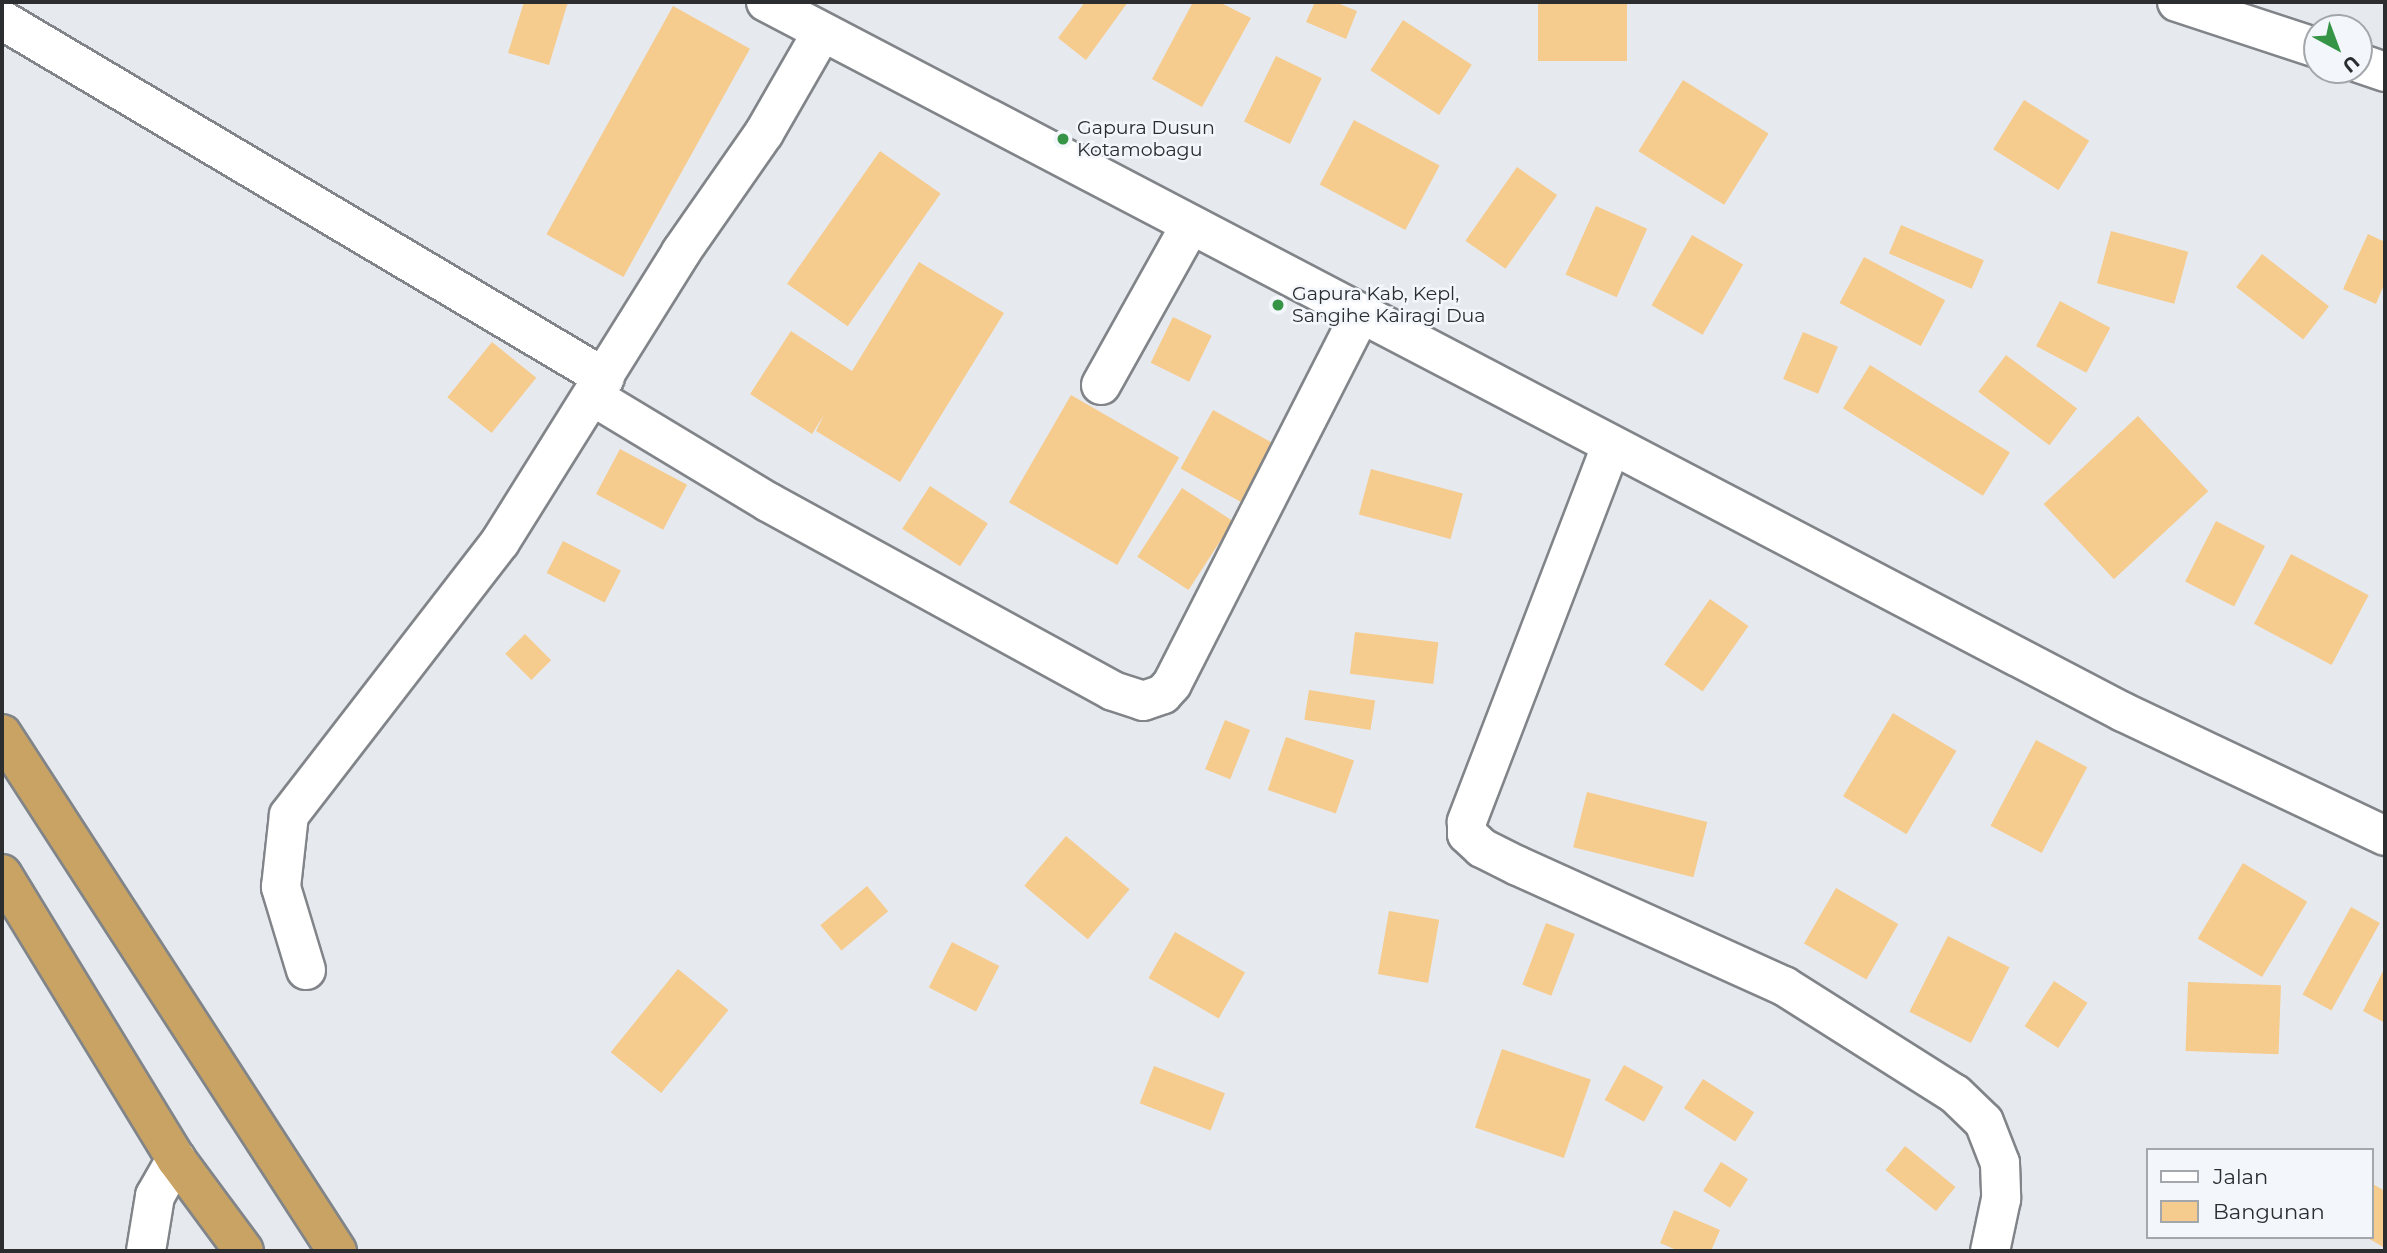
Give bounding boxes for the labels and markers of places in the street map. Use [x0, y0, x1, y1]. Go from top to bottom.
place label: Gapura Dusun Kotamobagu [1077, 117, 1215, 161]
marker: Gapura Dusun Kotamobagu [1055, 131, 1071, 147]
place label: Gapura Kab, Kepl, Sangihe Kairagi Dua [1292, 283, 1486, 327]
marker: Gapura Kab, Kepl, Sangihe Kairagi Dua [1270, 297, 1286, 313]

